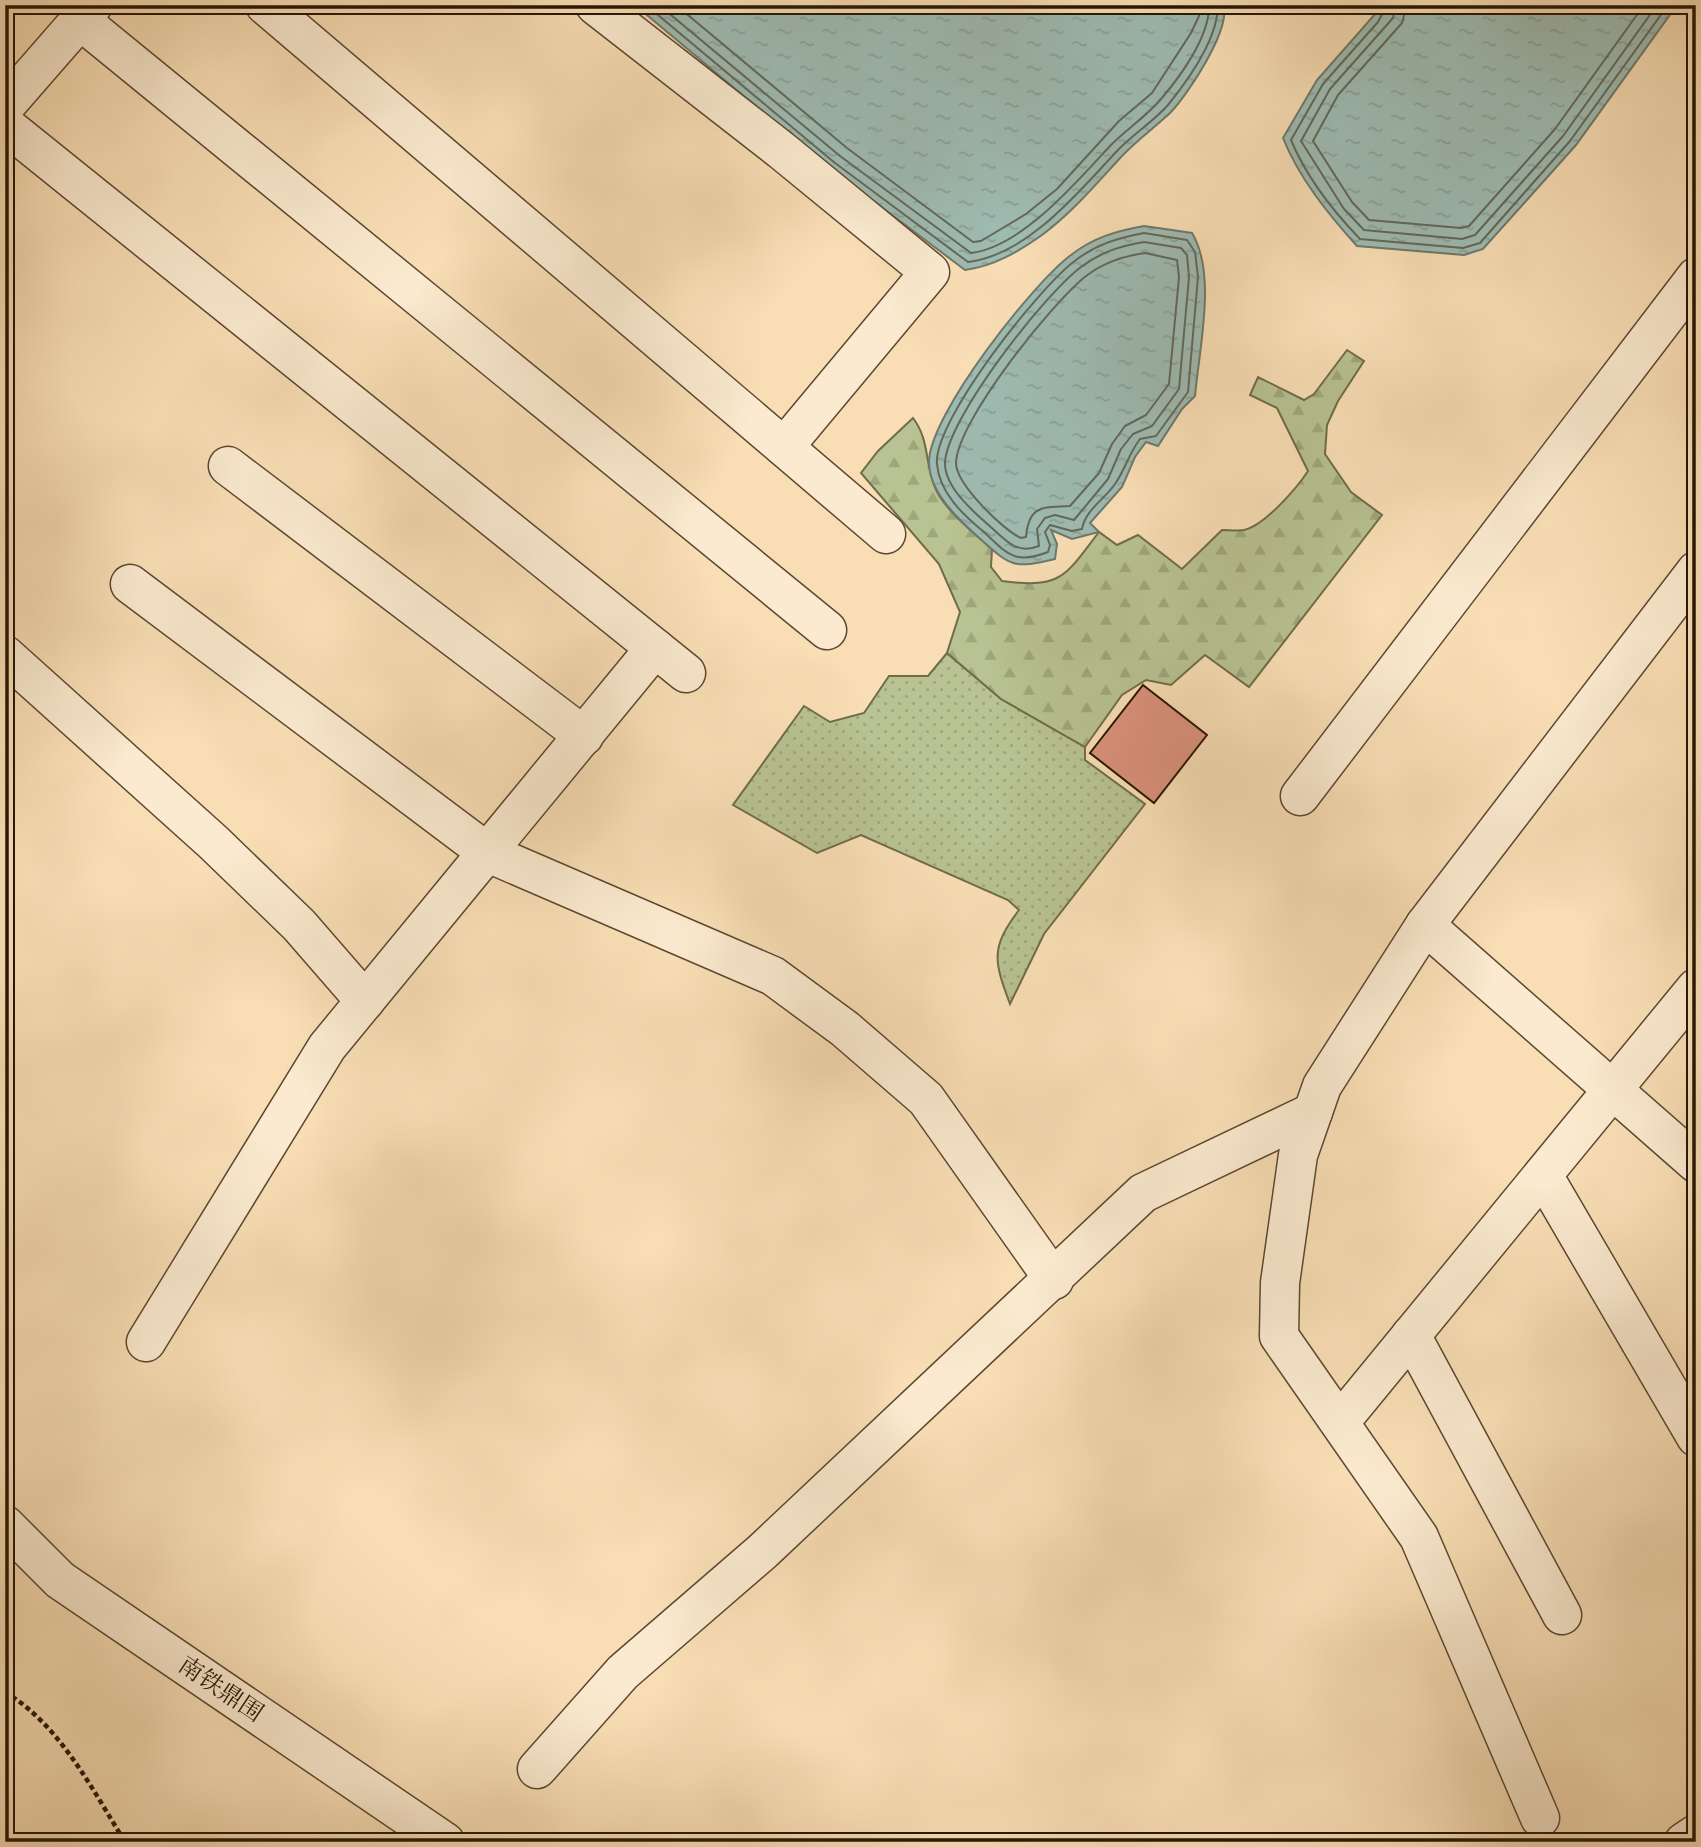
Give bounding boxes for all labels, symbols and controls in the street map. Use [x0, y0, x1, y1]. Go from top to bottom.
street label: 南铁鼎围 [173, 1649, 270, 1728]

